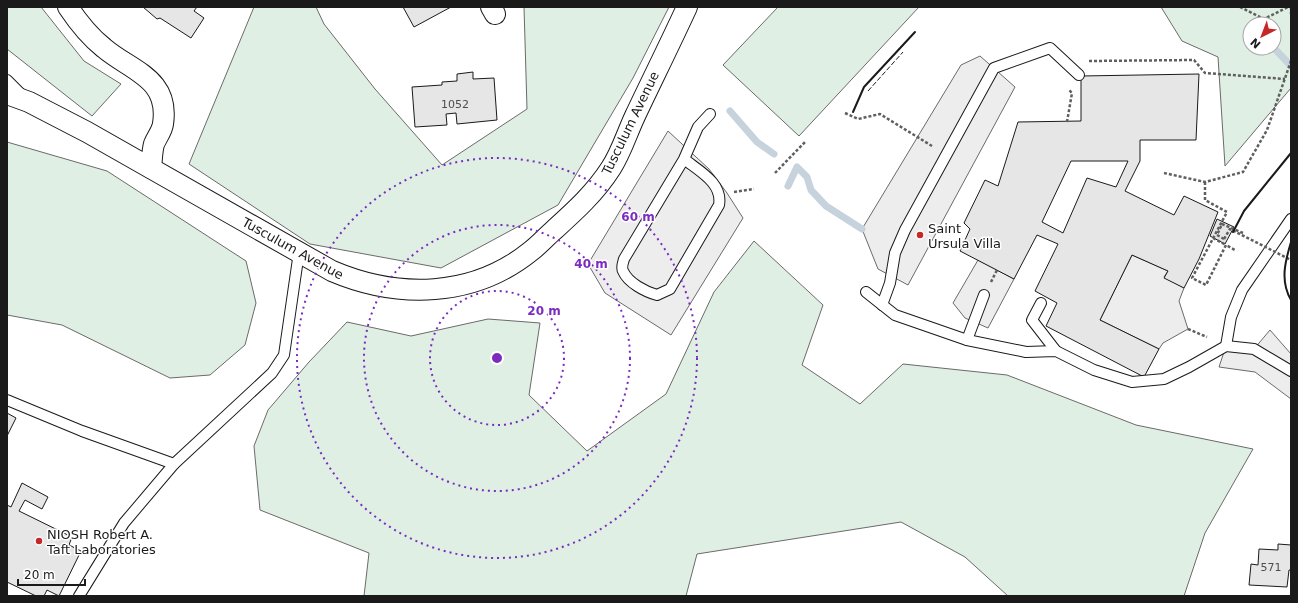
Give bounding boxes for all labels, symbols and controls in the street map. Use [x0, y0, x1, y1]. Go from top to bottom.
north arrow [1242, 16, 1282, 56]
text: N [1248, 35, 1263, 51]
street label: Tusculum Avenue [598, 69, 662, 178]
house number: 1052 [441, 98, 469, 111]
text: 60 m [621, 210, 655, 224]
street label: Tusculum Avenue [239, 214, 346, 282]
place label: Saint Ursula Villa [928, 221, 1001, 251]
marker: Saint Ursula Villa [915, 230, 925, 240]
text: 40 m [574, 257, 608, 271]
text: 20 m [527, 304, 561, 318]
centre of rings [490, 351, 504, 365]
place label: NIOSH Robert A. Taft Laboratories [46, 527, 156, 557]
marker: NIOSH Robert A. Taft Laboratories [34, 536, 44, 546]
scale bar [18, 561, 85, 587]
house number: 571 [1261, 561, 1282, 574]
text: 20 m [24, 568, 55, 582]

